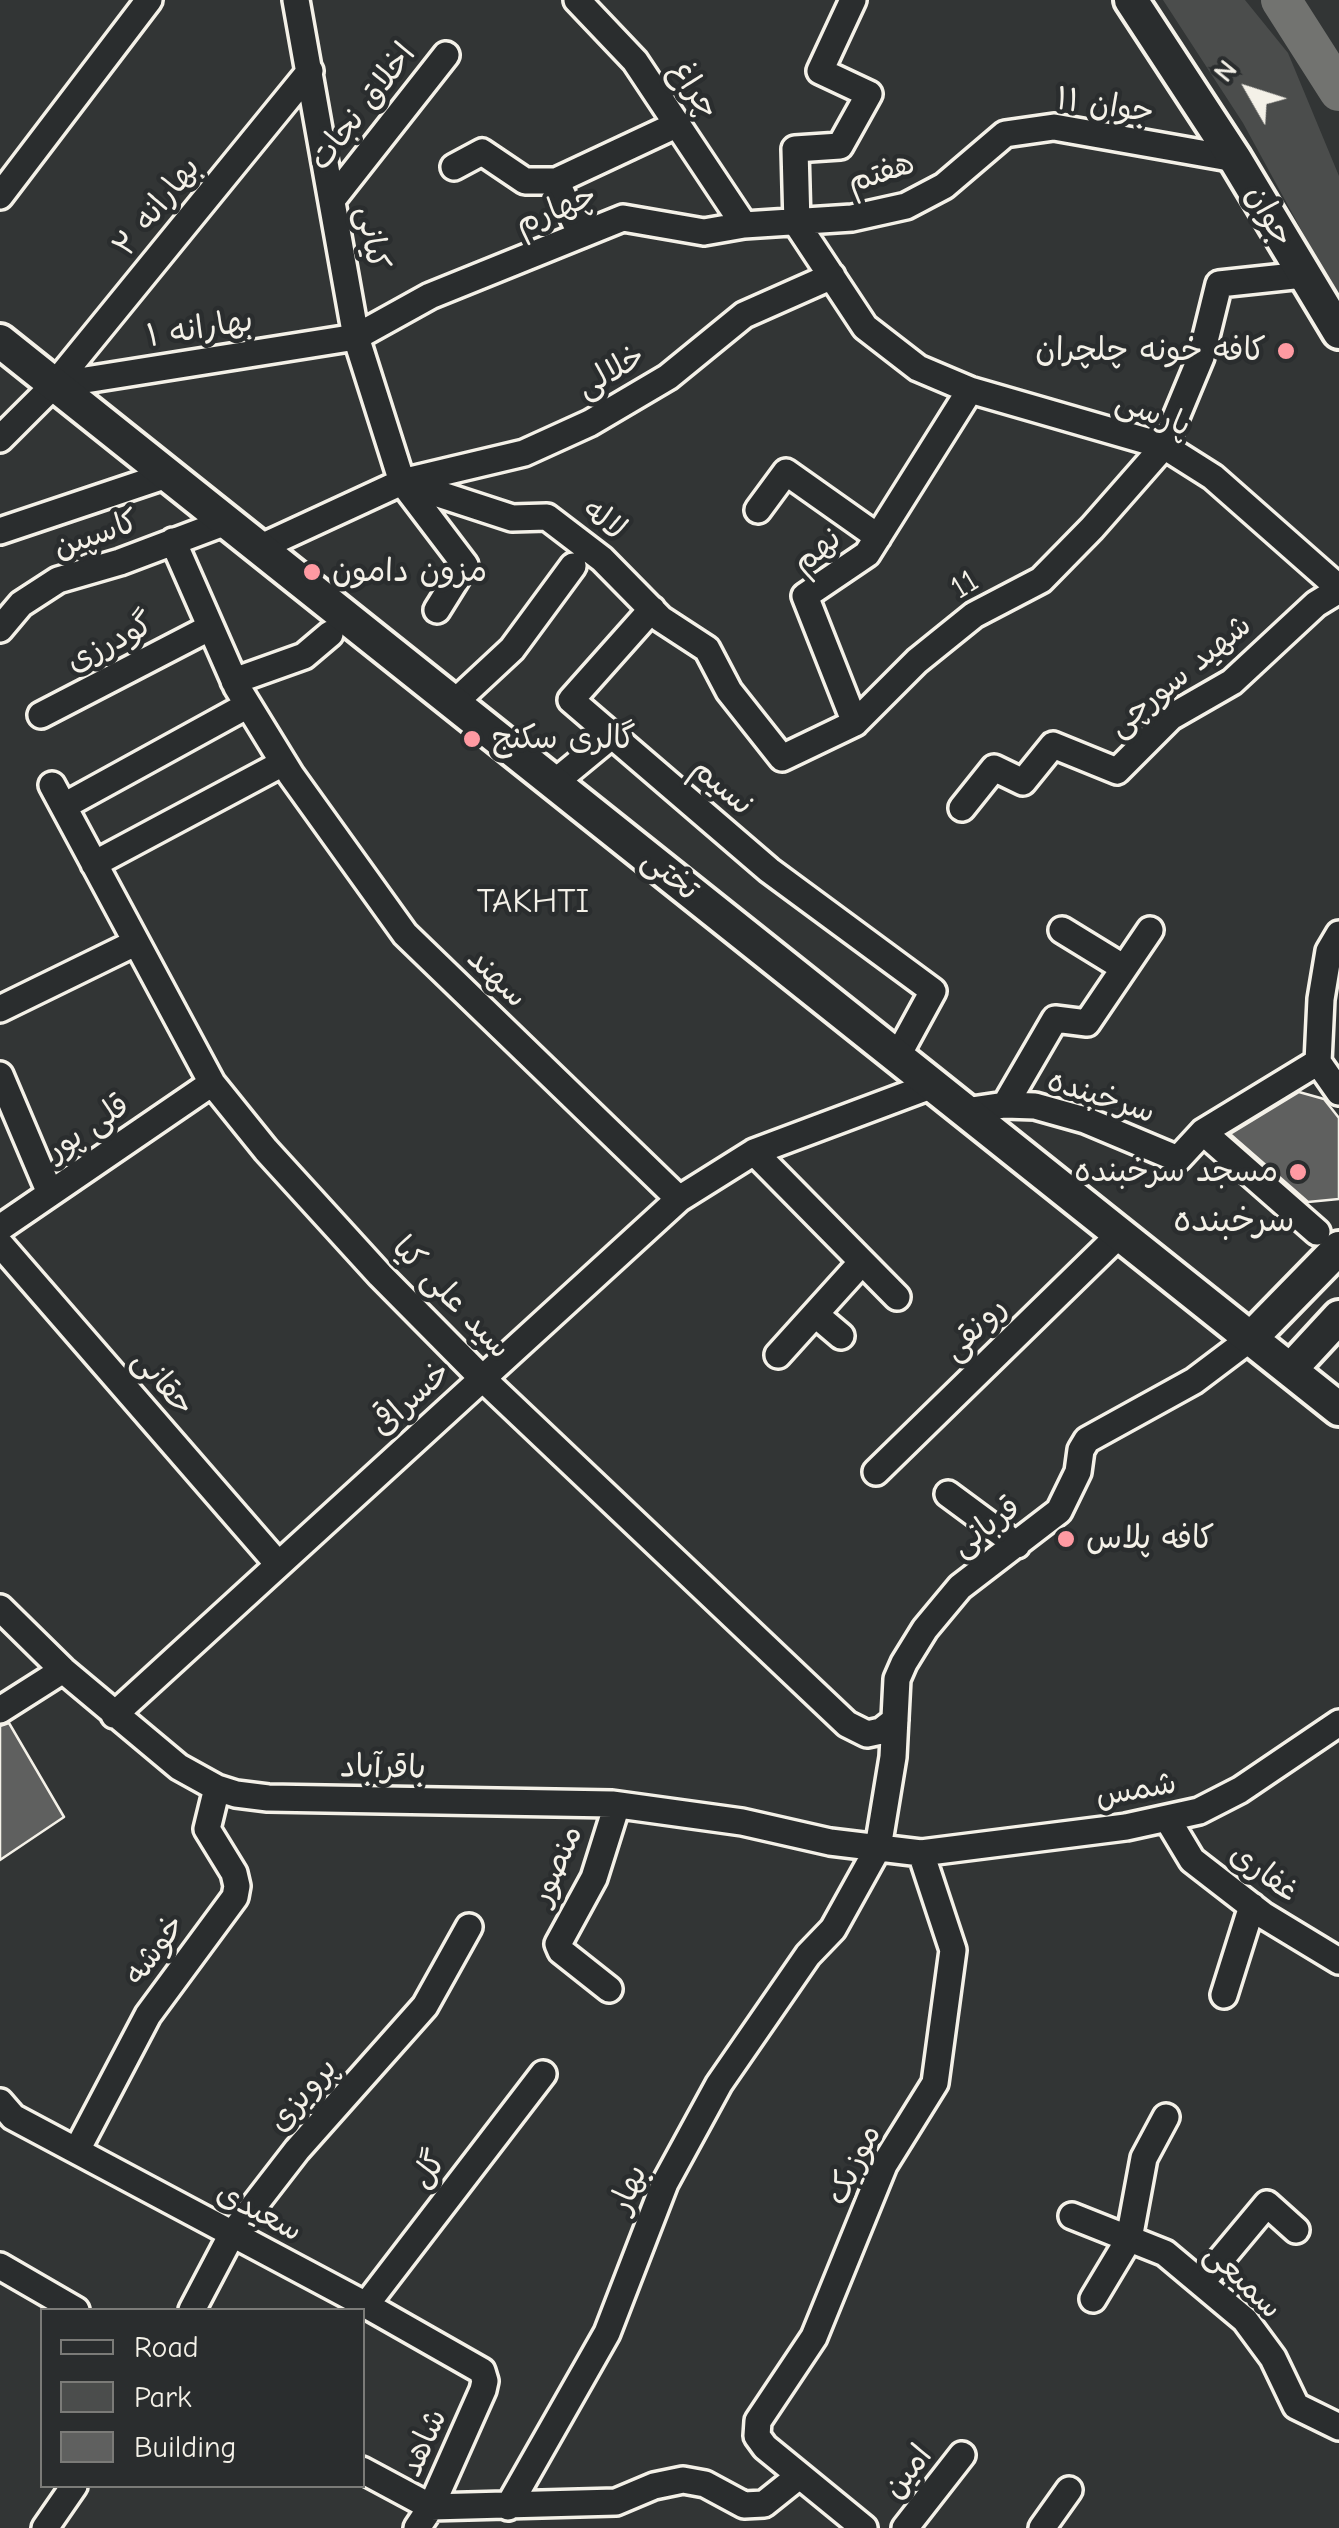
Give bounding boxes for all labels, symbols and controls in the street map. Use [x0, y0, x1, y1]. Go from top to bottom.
street label: اخلاق نجات [302, 36, 424, 178]
north arrow [1199, 40, 1299, 140]
street label: چراغ [661, 53, 727, 127]
text: N [1207, 54, 1244, 88]
street label: جوان ۱۱ [1053, 80, 1157, 132]
street label: هفتم [842, 144, 920, 202]
street label: بهارانه ۲ [105, 149, 209, 265]
street label: چهارم [510, 176, 602, 244]
street label: جوان [1236, 178, 1302, 254]
street label: کیانی [348, 203, 396, 273]
street label: بهارانه ۱ [144, 302, 256, 356]
place label: کافه خونه چلچران [1035, 332, 1266, 370]
street label: خلالی [570, 337, 652, 407]
marker: کافه خونه چلچران [1275, 340, 1297, 362]
street label: پارسی [1110, 382, 1196, 446]
street label: لاله [574, 491, 634, 549]
street label: کاسپین [48, 503, 144, 567]
street label: نهم [785, 520, 849, 582]
place label: مزون دامون [332, 553, 487, 591]
marker: مزون دامون [301, 561, 323, 583]
street label: 11 [944, 562, 986, 608]
street label: گودرزی [60, 605, 160, 681]
street label: شهید سورچی [1101, 607, 1259, 745]
place label: گالری سکنج [492, 720, 636, 758]
marker: گالری سکنج [461, 728, 483, 750]
street label: نسیم [683, 750, 761, 824]
street label: تختی [634, 841, 706, 909]
district label: TAKHTI [469, 881, 597, 923]
street label: سهند [459, 940, 535, 1016]
street label: سرخبنده [1042, 1062, 1160, 1132]
street label: قلی پور [39, 1086, 137, 1170]
place label: مسجد سرخبنده [1074, 1153, 1278, 1191]
marker: مسجد سرخبنده [1287, 1161, 1309, 1183]
district label: سرخبنده [1173, 1200, 1295, 1242]
street label: سید علی کیا [383, 1229, 519, 1367]
street label: رونقی [935, 1289, 1015, 1369]
street label: حقانی [124, 1342, 202, 1424]
street label: خسراقی [363, 1353, 459, 1445]
street label: قربانی [944, 1489, 1028, 1565]
place label: کافه پلاس [1086, 1520, 1215, 1558]
marker: کافه پلاس [1055, 1528, 1077, 1550]
street label: باقرآباد [340, 1748, 426, 1788]
street label: شمس [1093, 1764, 1179, 1816]
street label: منصور [523, 1819, 591, 1911]
street label: غفاری [1222, 1835, 1306, 1911]
street label: خوشه [116, 1907, 194, 1993]
street label: پرویزی [260, 2050, 346, 2140]
street label: موزیک [818, 2118, 890, 2212]
street label: گل [403, 2144, 455, 2196]
street label: بهار [602, 2159, 656, 2219]
street label: سعیدی [209, 2173, 309, 2251]
street label: سمیعی [1196, 2235, 1290, 2327]
legend [40, 2308, 365, 2488]
text: Road [134, 2330, 199, 2365]
text: Park [134, 2380, 191, 2415]
street label: شاهد [392, 2403, 456, 2483]
text: Building [134, 2430, 237, 2465]
street label: امین [875, 2438, 941, 2506]

